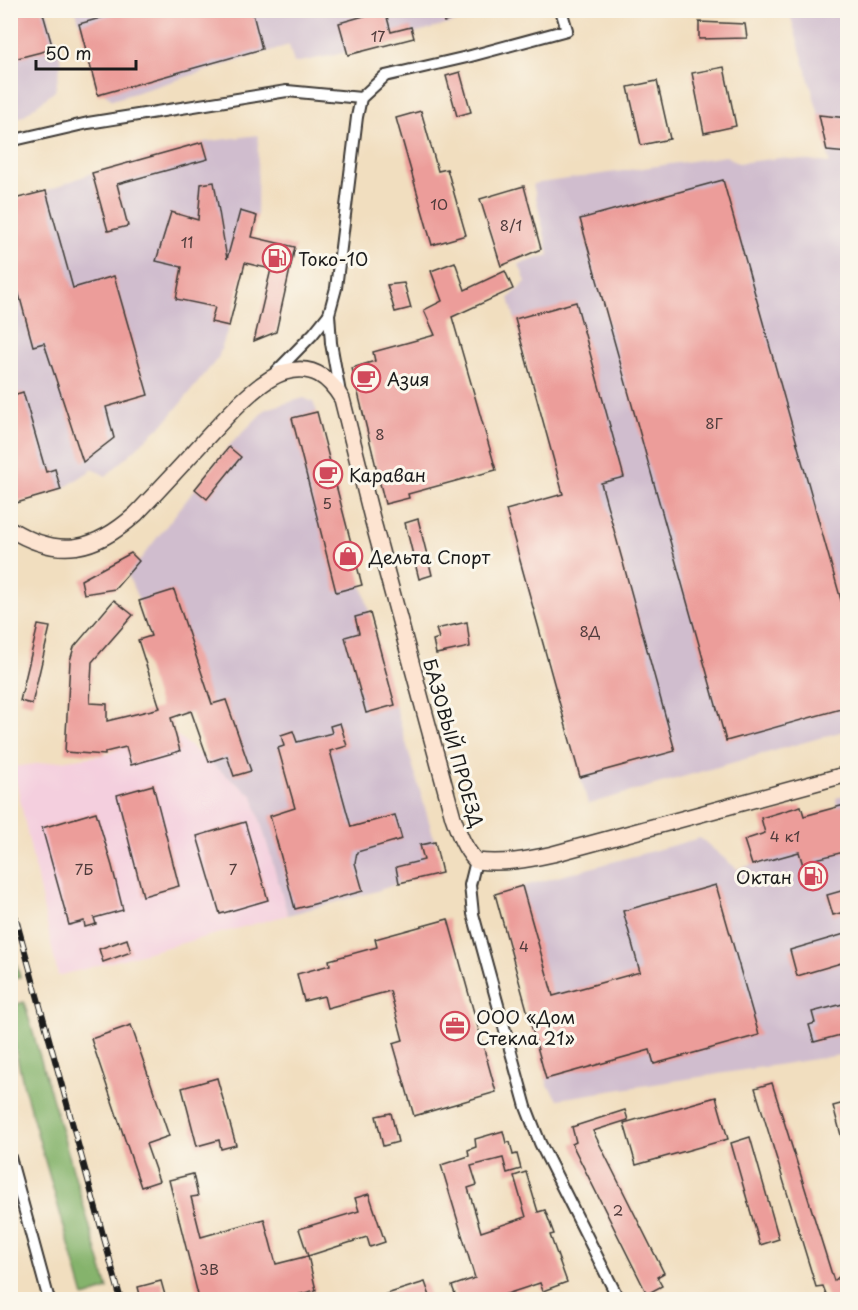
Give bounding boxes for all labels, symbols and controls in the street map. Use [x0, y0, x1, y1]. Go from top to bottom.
house number: 17 [371, 24, 385, 47]
scale bar [36, 33, 136, 71]
text: 50 m [45, 39, 92, 66]
house number: 10 [430, 192, 448, 215]
house number: 8/1 [500, 213, 522, 236]
house number: 11 [181, 230, 193, 253]
fuel station icon: Токо-10 [261, 242, 293, 274]
place label: Токо-10 [298, 245, 368, 272]
cafe icon: Азия [350, 362, 382, 394]
place label: Азия [387, 365, 430, 392]
house number: 8Г [705, 411, 724, 434]
house number: 8 [375, 422, 385, 445]
cafe icon: Караван [312, 458, 344, 490]
place label: Караван [349, 461, 426, 488]
house number: 5 [322, 491, 332, 514]
shop icon: Дельта Спорт [332, 540, 364, 572]
place label: Дельта Спорт [368, 543, 491, 570]
house number: 8Д [579, 619, 601, 642]
street label: БАЗОВЫЙ ПРОЕЗД [417, 655, 491, 831]
house number: 4 к1 [770, 824, 800, 847]
house number: 7Б [75, 857, 93, 880]
house number: 7 [229, 857, 238, 880]
fuel station icon: Октан [797, 860, 829, 892]
place label: Октан [736, 863, 792, 890]
house number: 4 [519, 934, 529, 957]
place label: ООО «Дом Стекла 21» [476, 1003, 575, 1051]
office icon: ООО «Дом Стекла 21» [439, 1010, 471, 1042]
house number: 2 [613, 1198, 623, 1221]
house number: 3В [199, 1257, 219, 1280]

